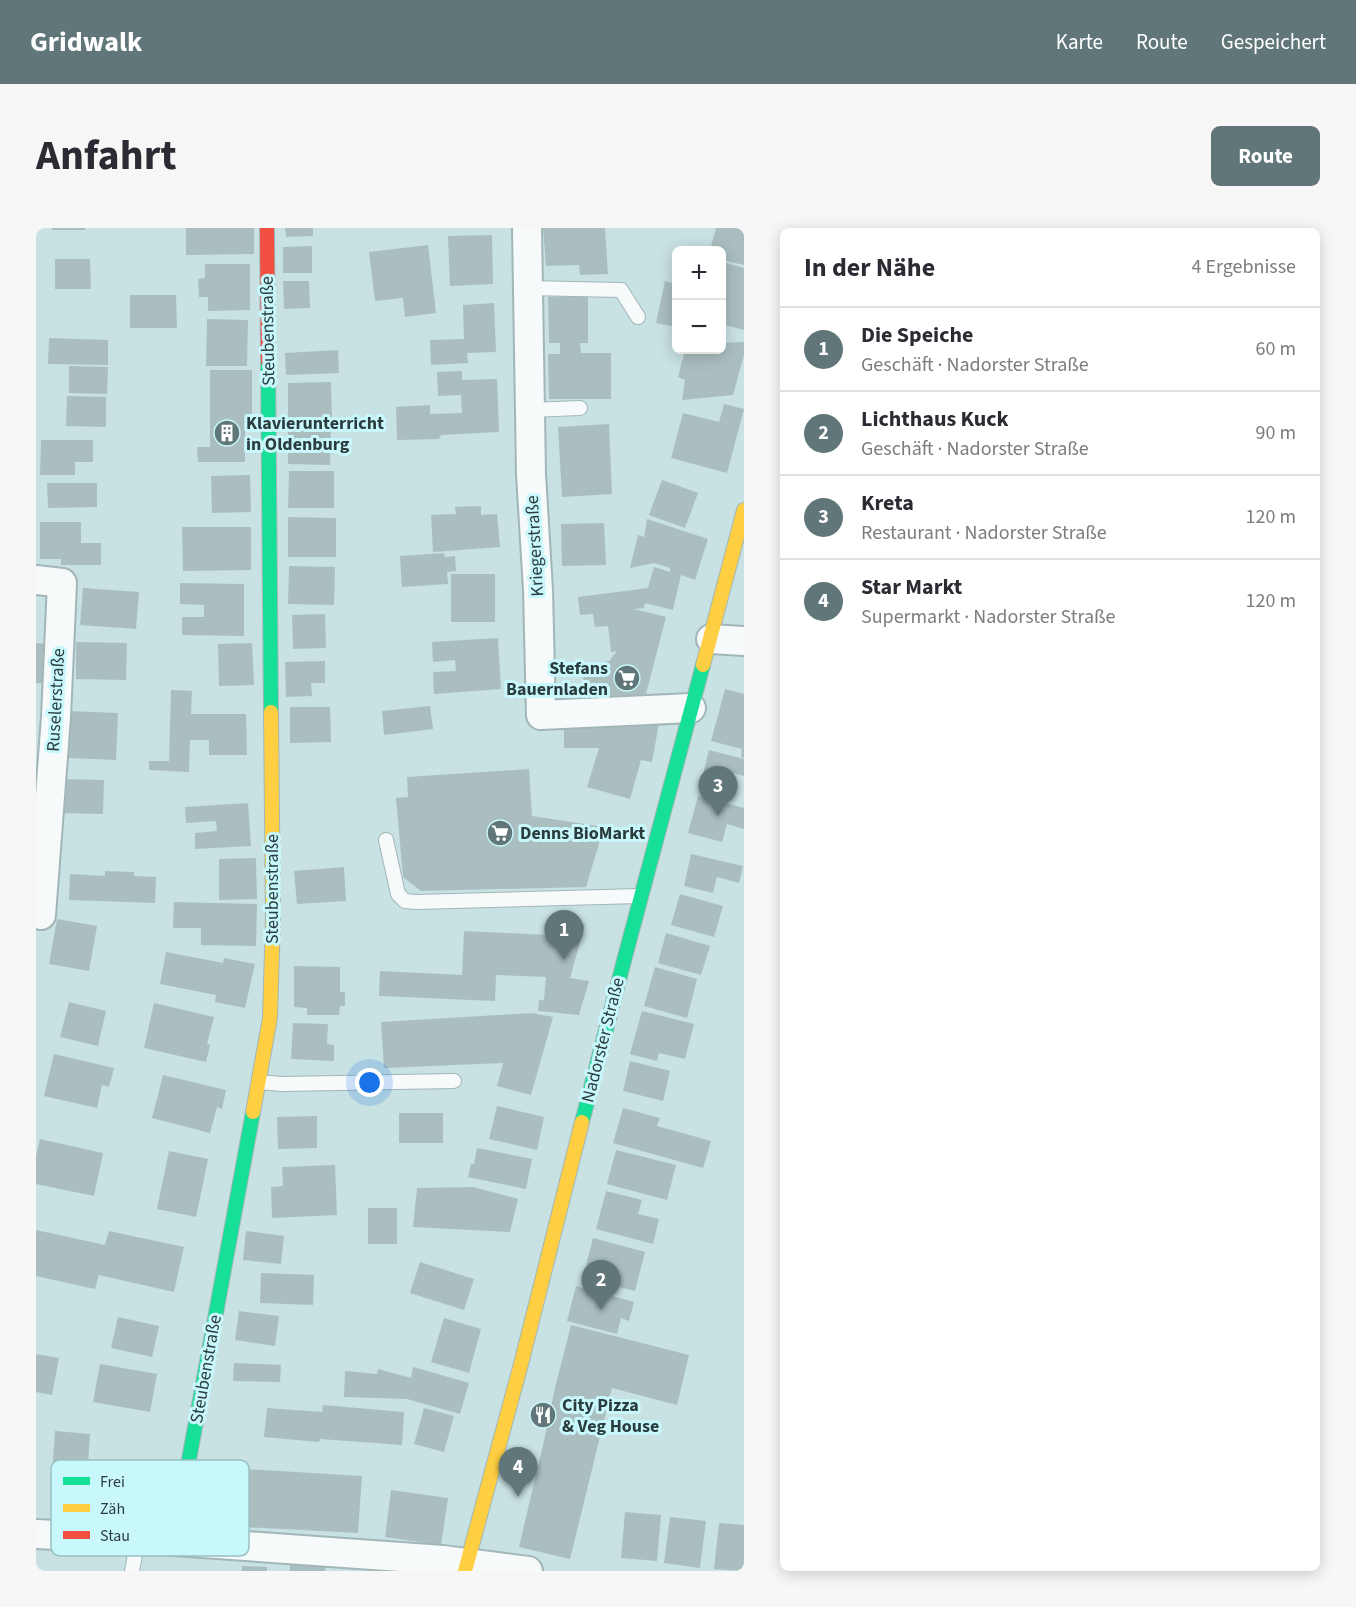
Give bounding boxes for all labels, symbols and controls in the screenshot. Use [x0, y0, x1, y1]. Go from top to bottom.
text: Gridwalk [30, 22, 142, 62]
text: Karte [1056, 27, 1103, 57]
text: Route [1136, 27, 1188, 57]
text: Gespeichert [1221, 27, 1326, 57]
text: Anfahrt [36, 126, 177, 186]
button: Route [1211, 126, 1320, 186]
map controls [672, 246, 726, 354]
button: + [672, 246, 726, 300]
text: In der Nähe [804, 249, 935, 286]
text: 4 Ergebnisse [1191, 253, 1296, 281]
street label: Steubenstraße [255, 276, 281, 386]
button: − [672, 300, 726, 354]
text: Die Speiche [861, 319, 973, 351]
text: 1 [818, 335, 829, 363]
text: 60 m [1256, 335, 1296, 363]
text: Geschäft · Nadorster Straße [861, 351, 1089, 379]
text: Lichthaus Kuck [861, 403, 1009, 435]
place label: Klavierunterricht in Oldenburg [246, 411, 384, 457]
building icon: Klavierunterricht in Oldenburg [212, 418, 242, 448]
text: 2 [818, 419, 829, 447]
text: 90 m [1256, 419, 1296, 447]
text: Geschäft · Nadorster Straße [861, 435, 1089, 463]
text: Kreta [861, 487, 914, 519]
street label: Kriegerstraße [520, 495, 550, 597]
text: 3 [818, 503, 829, 531]
text: 120 m [1246, 503, 1296, 531]
text: Restaurant · Nadorster Straße [861, 519, 1107, 547]
text: Star Markt [861, 571, 962, 603]
text: 4 [818, 587, 829, 615]
text: 120 m [1246, 587, 1296, 615]
text: Supermarkt · Nadorster Straße [861, 603, 1115, 631]
street label: Ruselerstraße [41, 648, 71, 752]
place label: Stefans Bauernladen [506, 656, 608, 702]
supermarket icon: Stefans Bauernladen [612, 663, 642, 693]
pin: 3 [698, 766, 738, 816]
supermarket icon: Denns BioMarkt [485, 818, 515, 848]
place label: Denns BioMarkt [520, 821, 645, 846]
street label: Steubenstraße [260, 834, 285, 944]
pin: 1 [544, 910, 584, 960]
street label: Nadorster Straße [575, 975, 631, 1105]
your location [355, 1068, 384, 1097]
pin: 2 [582, 1260, 620, 1310]
street label: Steubenstraße [184, 1313, 228, 1425]
place label: City Pizza & Veg House [562, 1393, 659, 1439]
restaurant icon: City Pizza & Veg House [528, 1400, 558, 1430]
pin: 4 [498, 1448, 538, 1497]
legend [51, 1460, 249, 1556]
text: Frei [100, 1471, 125, 1493]
text: Zäh [100, 1498, 125, 1520]
text: Stau [100, 1525, 130, 1547]

